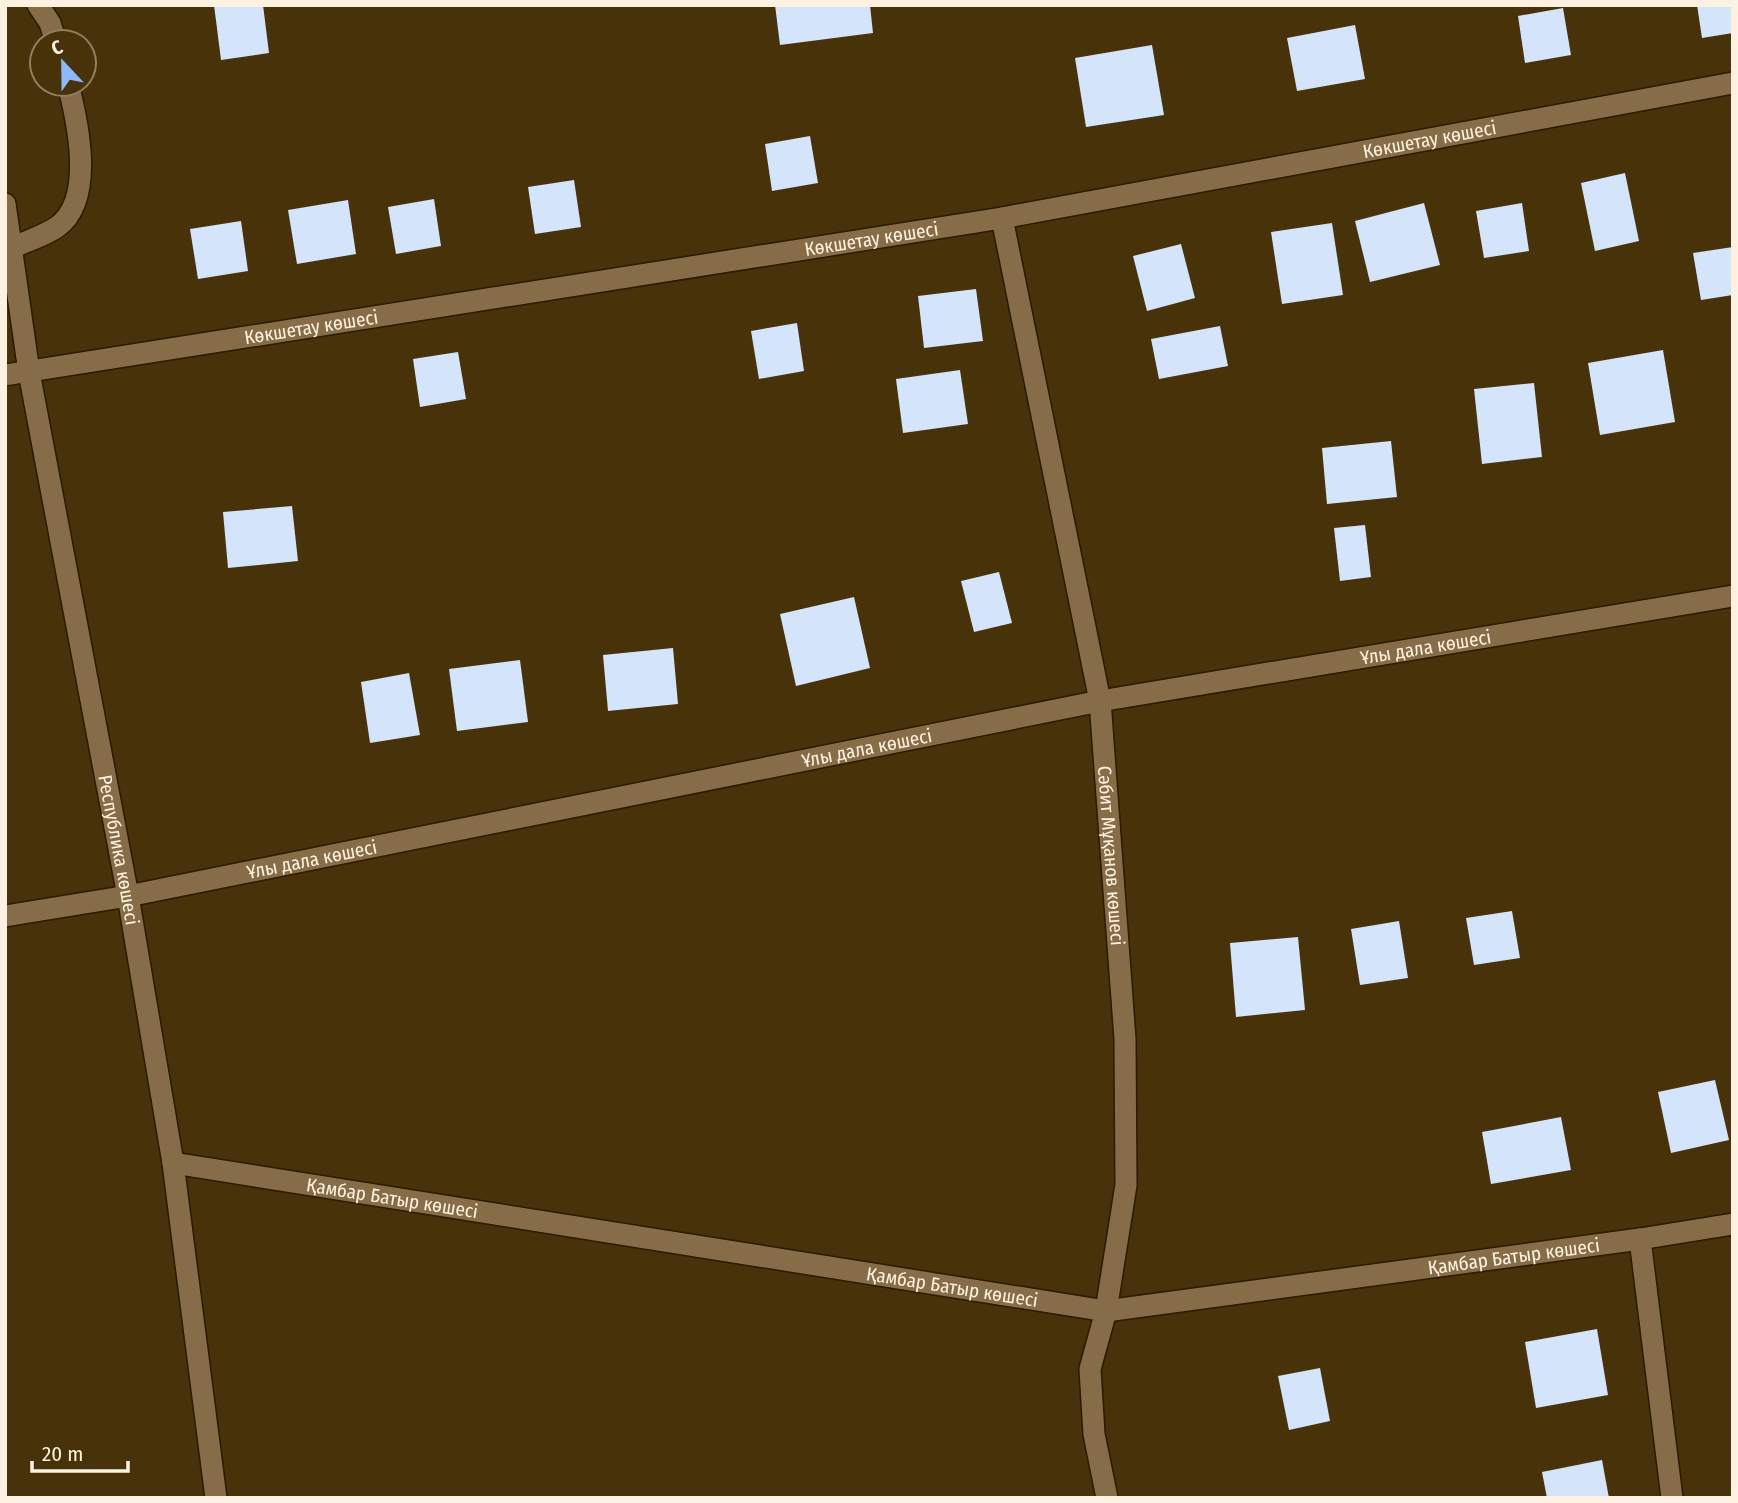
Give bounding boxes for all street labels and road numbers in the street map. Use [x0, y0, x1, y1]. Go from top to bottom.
street label: Көкшетау көшесі [1361, 115, 1498, 163]
street label: Көкшетау көшесі [803, 217, 940, 260]
street label: Көкшетау көшесі [243, 305, 380, 349]
street label: Ұлы дала көшесі [1358, 625, 1493, 669]
street label: Ұлы дала көшесі [800, 724, 934, 772]
street label: Сәбит Мұқанов көшесі [1093, 765, 1130, 946]
street label: Республика көшесі [94, 773, 144, 927]
street label: Ұлы дала көшесі [245, 835, 379, 883]
street label: Қамбар Батыр көшесі [305, 1173, 480, 1223]
street label: Қамбар Батыр көшесі [1426, 1233, 1601, 1279]
street label: Қамбар Батыр көшесі [865, 1262, 1040, 1312]

